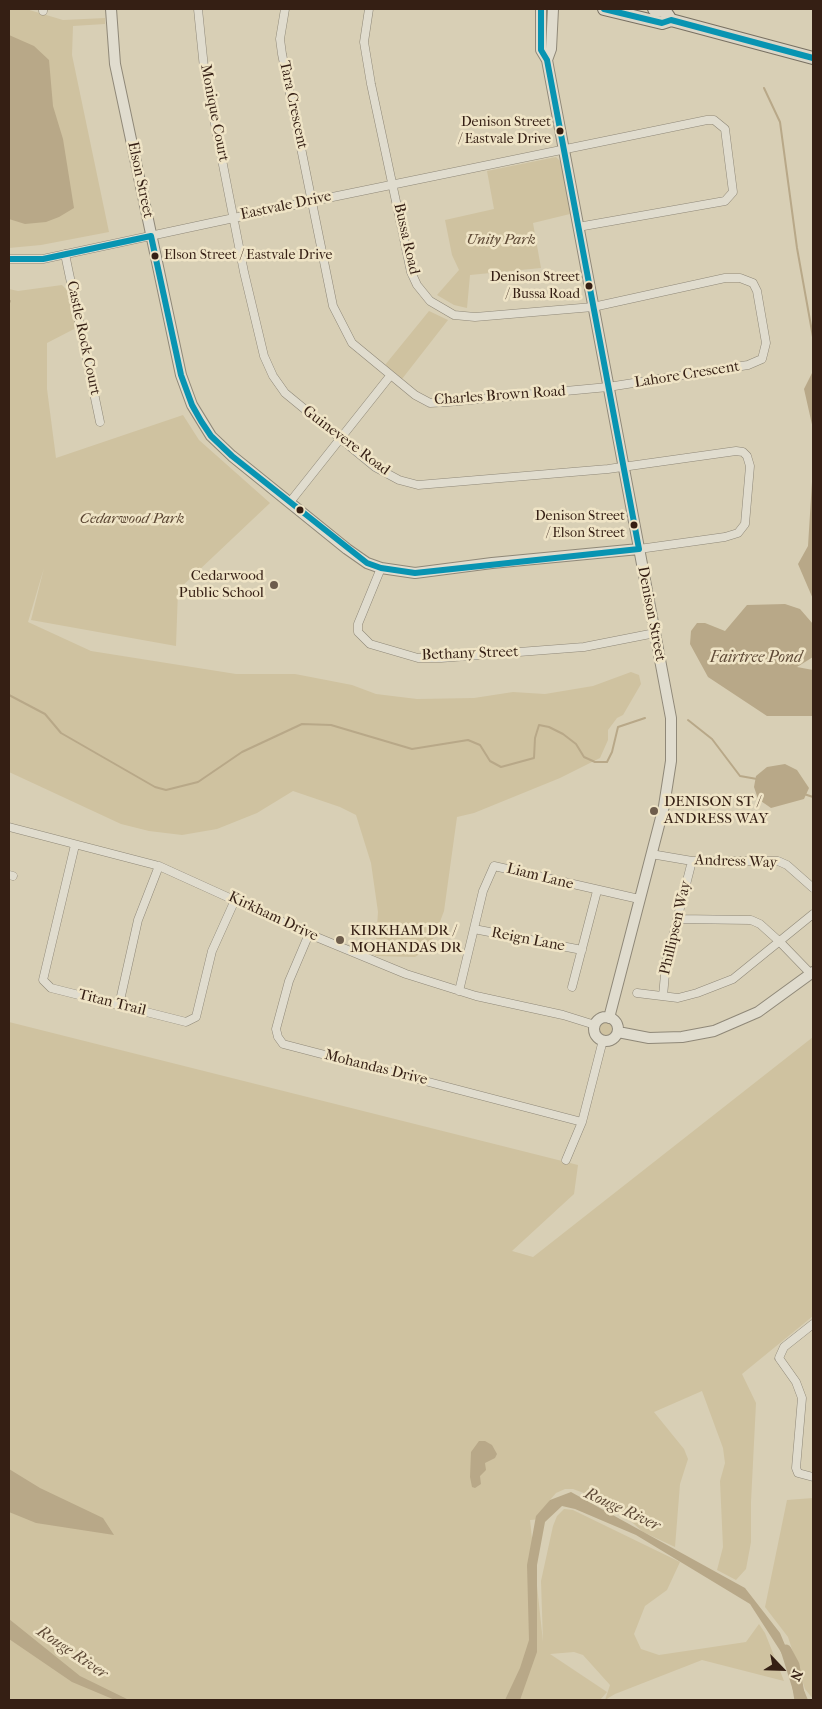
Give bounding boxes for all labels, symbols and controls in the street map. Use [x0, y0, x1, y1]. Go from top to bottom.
street label: Tara Crescent [275, 59, 311, 151]
street label: Monique Court [196, 63, 232, 163]
place label: Denison Street / Eastvale Drive [458, 115, 551, 148]
marker: Denison Street / Eastvale Drive [555, 126, 565, 136]
street label: Elson Street [123, 140, 157, 220]
street label: Eastvale Drive [239, 188, 333, 224]
street label: Bussa Road [389, 201, 423, 277]
park label: Unity Park [466, 231, 536, 249]
place label: Elson Street / Eastvale Drive [164, 248, 333, 264]
marker: Elson Street / Eastvale Drive [150, 251, 160, 261]
place label: Denison Street / Bussa Road [490, 270, 580, 302]
street label: Castle Rock Court [62, 279, 104, 397]
marker: Denison Street / Bussa Road [584, 281, 594, 291]
street label: Lahore Crescent [633, 358, 741, 392]
street label: Charles Brown Road [434, 382, 566, 410]
street label: Guinevere Road [299, 402, 393, 480]
unlabelled marker [295, 505, 305, 515]
place label: Denison Street / Elson Street [535, 509, 625, 542]
park label: Cedarwood Park [80, 510, 184, 528]
marker: Denison Street / Elson Street [629, 520, 639, 530]
street label: Denison Street [633, 565, 669, 663]
place label: Cedarwood Public School [179, 567, 264, 602]
marker: Cedarwood Public School [268, 579, 280, 591]
street label: Bethany Street [421, 643, 519, 665]
water label: Fairtree Pond [710, 648, 802, 668]
place label: DENISON ST / ANDRESS WAY [664, 793, 768, 828]
marker: DENISON ST / ANDRESS WAY [648, 805, 660, 817]
street label: Andress Way [694, 852, 778, 872]
street label: Liam Lane [505, 860, 575, 894]
street label: Phillipsen Way [656, 879, 696, 977]
street label: Kirkham Drive [225, 888, 321, 946]
place label: KIRKHAM DR / MOHANDAS DR [350, 922, 462, 957]
street label: Reign Lane [490, 924, 566, 956]
marker: KIRKHAM DR / MOHANDAS DR [334, 934, 346, 946]
street label: Titan Trail [76, 986, 148, 1020]
street label: Mohandas Drive [323, 1047, 429, 1089]
water label: Rouge River [581, 1484, 663, 1536]
water label: Rouge River [33, 1622, 111, 1684]
north arrow [757, 1644, 807, 1694]
text: N [786, 1667, 806, 1684]

